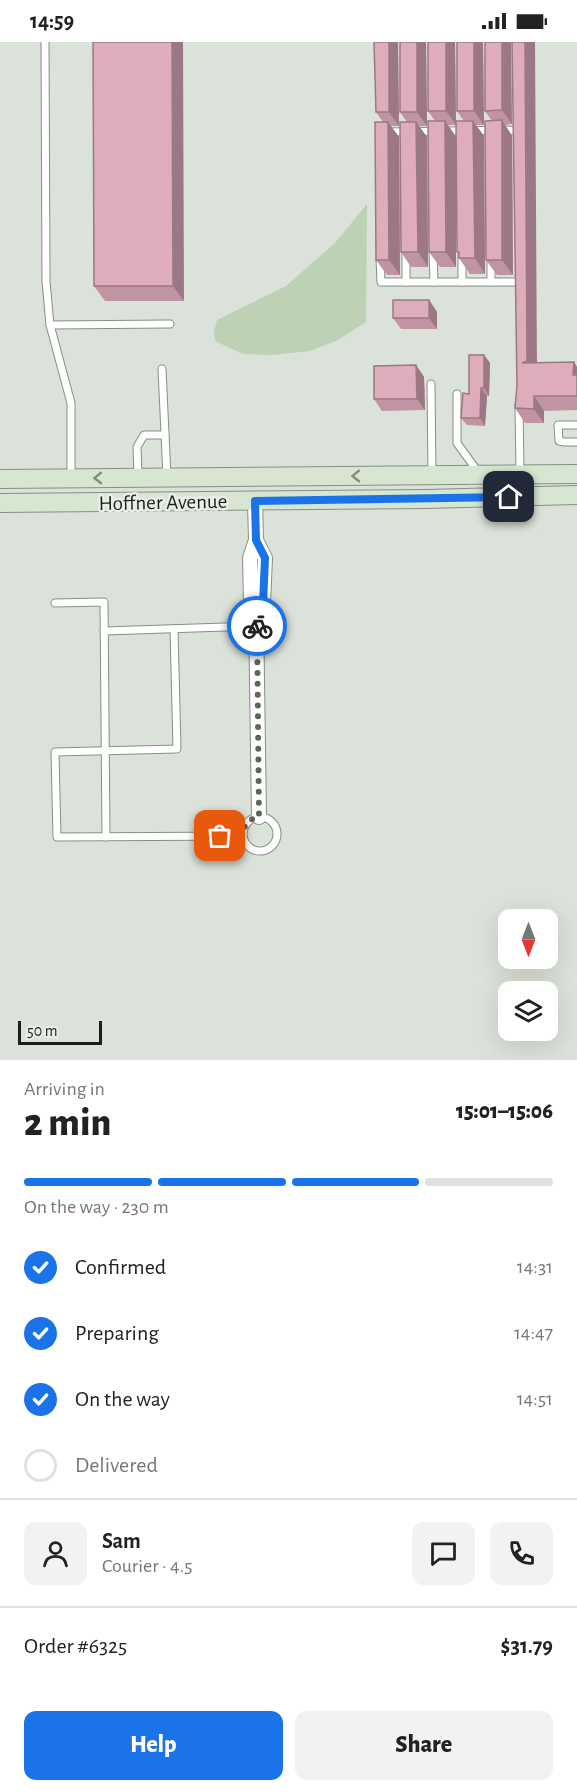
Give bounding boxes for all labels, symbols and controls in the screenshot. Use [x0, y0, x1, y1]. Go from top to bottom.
text: 14:59 [30, 10, 74, 32]
one-way arrow [352, 470, 361, 482]
pin [483, 471, 534, 522]
one-way arrow [94, 472, 103, 484]
icon: home [492, 480, 525, 513]
street label: Hoffner Avenue [99, 491, 227, 514]
courier [227, 596, 287, 656]
icon: bike [241, 610, 274, 643]
pin [194, 810, 245, 861]
icon: bag [203, 819, 236, 852]
north arrow [498, 909, 558, 969]
map controls [498, 909, 558, 1041]
button: layers [498, 981, 558, 1041]
scale bar [18, 1018, 102, 1046]
text: 50 m [27, 1023, 58, 1039]
text: Arriving in [24, 1079, 105, 1099]
text: 15:01–15:06 [456, 1100, 553, 1122]
text: 2 min [24, 1104, 111, 1143]
text: On the way · 230 m [24, 1197, 169, 1217]
icon: check [24, 1251, 57, 1284]
text: Confirmed [75, 1256, 166, 1278]
text: 14:31 [517, 1257, 553, 1277]
icon: check [24, 1317, 57, 1350]
text: Preparing [75, 1322, 159, 1344]
text: 14:47 [514, 1323, 553, 1343]
icon: check [24, 1383, 57, 1416]
text: On the way [75, 1388, 170, 1410]
text: 14:51 [517, 1389, 553, 1409]
text: Delivered [75, 1454, 158, 1476]
button: person [24, 1522, 87, 1585]
button: chat [412, 1522, 475, 1585]
button: phone [490, 1522, 553, 1585]
text: Sam [102, 1530, 141, 1552]
text: Courier · 4.5 [102, 1556, 193, 1576]
text: Order #6325 [24, 1635, 127, 1657]
text: $31.79 [501, 1635, 553, 1657]
button: Help [24, 1711, 283, 1780]
button: Share [295, 1711, 553, 1780]

